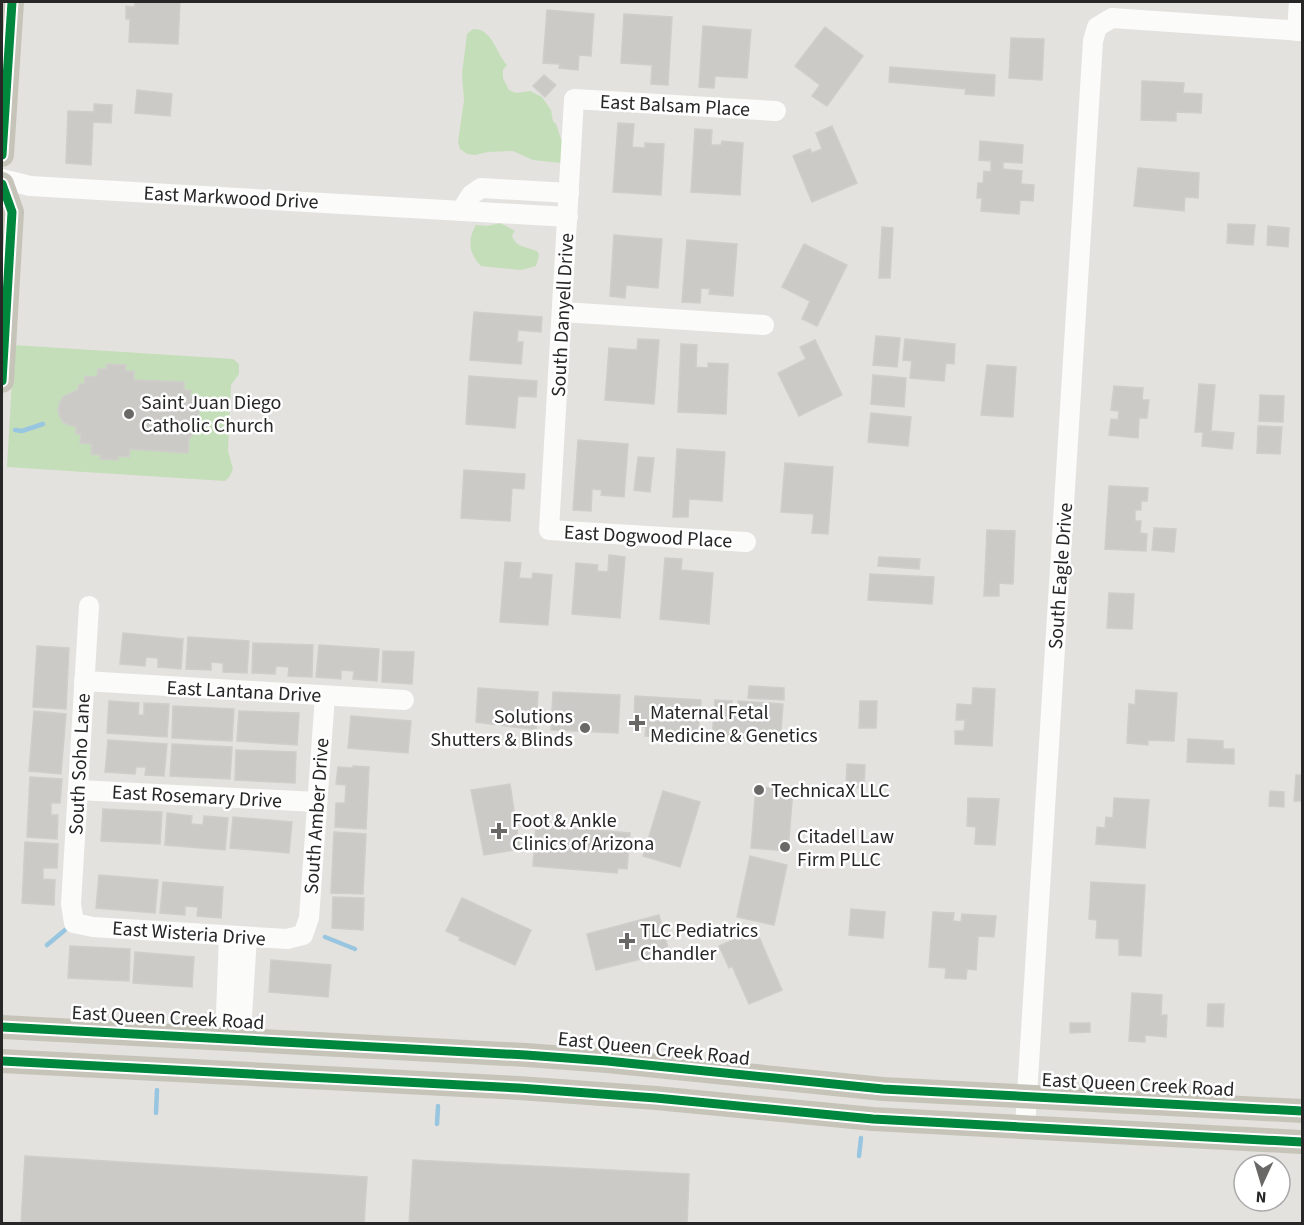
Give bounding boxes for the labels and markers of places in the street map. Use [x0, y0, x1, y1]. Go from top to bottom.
place label: Saint Juan Diego Catholic Church [141, 389, 281, 440]
marker: Saint Juan Diego Catholic Church [122, 407, 136, 421]
place label: Maternal Fetal Medicine & Genetics [650, 699, 818, 750]
place label: Solutions Shutters & Blinds [430, 703, 573, 754]
marker: Maternal Fetal Medicine & Genetics [628, 714, 646, 732]
marker: Solutions Shutters & Blinds [578, 721, 592, 735]
place label: TechnicaX LLC [771, 777, 890, 805]
marker: TechnicaX LLC [752, 783, 766, 797]
place label: Foot & Ankle Clinics of Arizona [512, 807, 654, 858]
marker: Foot & Ankle Clinics of Arizona [490, 822, 508, 840]
place label: Citadel Law Firm PLLC [797, 823, 894, 874]
marker: Citadel Law Firm PLLC [778, 840, 792, 854]
place label: TLC Pediatrics Chandler [640, 917, 758, 968]
marker: TLC Pediatrics Chandler [618, 932, 636, 950]

